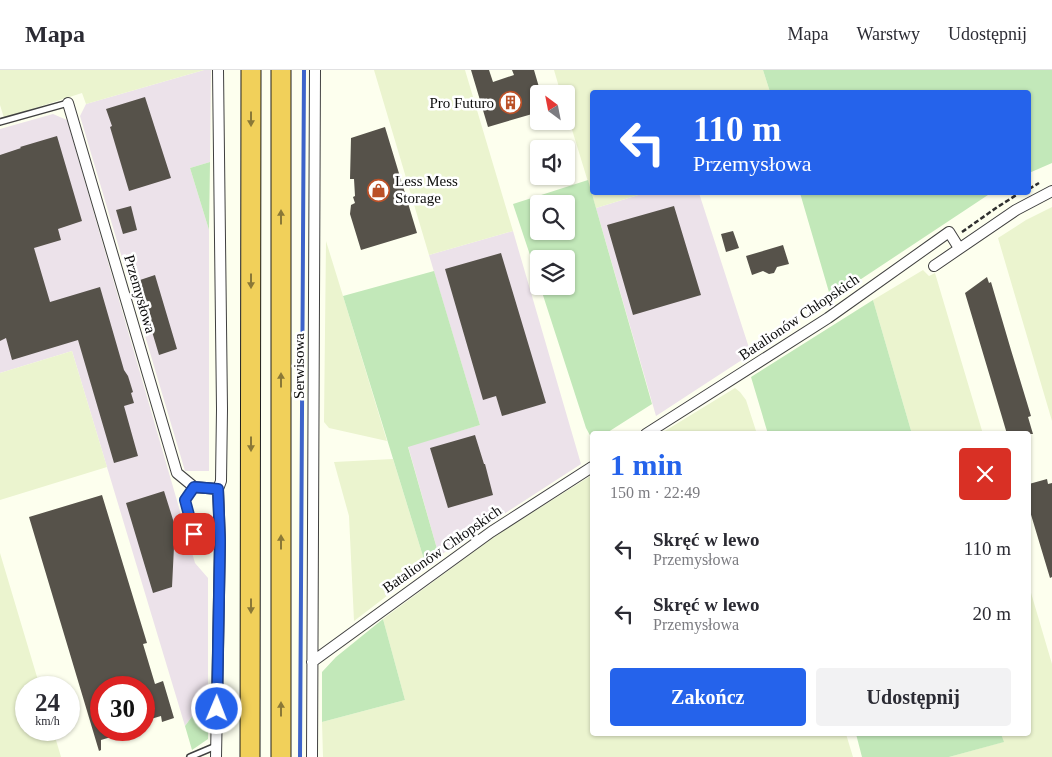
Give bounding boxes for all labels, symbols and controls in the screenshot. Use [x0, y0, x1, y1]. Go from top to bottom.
text: Mapa [25, 21, 85, 47]
text: Mapa [787, 24, 828, 44]
text: Warstwy [856, 24, 920, 44]
text: Udostępnij [948, 24, 1027, 44]
north arrow [530, 85, 575, 130]
map controls [530, 85, 575, 295]
building icon: Pro Futuro [498, 91, 522, 115]
place label: Pro Futuro [429, 95, 494, 111]
icon: left [610, 110, 675, 175]
text: 110 m [693, 110, 781, 149]
one-way arrow [247, 111, 255, 127]
button: sound [530, 140, 575, 185]
text: Przemysłowa [693, 151, 812, 176]
place label: Less Mess Storage [395, 173, 458, 206]
shop icon: Less Mess Storage [367, 178, 391, 202]
button: search [530, 195, 575, 240]
one-way arrow [277, 209, 285, 225]
button: layers [530, 250, 575, 295]
street label: Przemysłowa [121, 253, 159, 335]
street label: Batalionów Chłopskich [736, 271, 862, 363]
one-way arrow [247, 273, 255, 289]
street label: Serwisowa [291, 333, 307, 399]
one-way arrow [277, 372, 285, 388]
one-way arrow [247, 436, 255, 452]
text: 1 min [610, 448, 683, 481]
button: close [959, 448, 1011, 500]
text: 150 m · 22:49 [610, 484, 700, 501]
street label: Batalionów Chłopskich [380, 502, 505, 596]
pin [173, 513, 215, 555]
icon: arrive [180, 520, 208, 548]
text: Skręć w lewo [653, 529, 760, 550]
one-way arrow [277, 534, 285, 550]
icon: left [610, 535, 638, 563]
text: 110 m [964, 538, 1011, 559]
text: Przemysłowa [653, 551, 739, 568]
text: Skręć w lewo [653, 594, 760, 615]
one-way arrow [247, 598, 255, 614]
icon: left [610, 600, 638, 628]
text: 20 m [972, 603, 1011, 624]
text: Przemysłowa [653, 616, 739, 633]
button: Zakończ [610, 668, 806, 726]
button: Udostępnij [816, 668, 1011, 726]
speed limit sign: 30 [90, 676, 155, 741]
position arrow [190, 682, 242, 734]
text: 24 [35, 689, 60, 716]
one-way arrow [277, 701, 285, 717]
text: km/h [35, 714, 60, 728]

